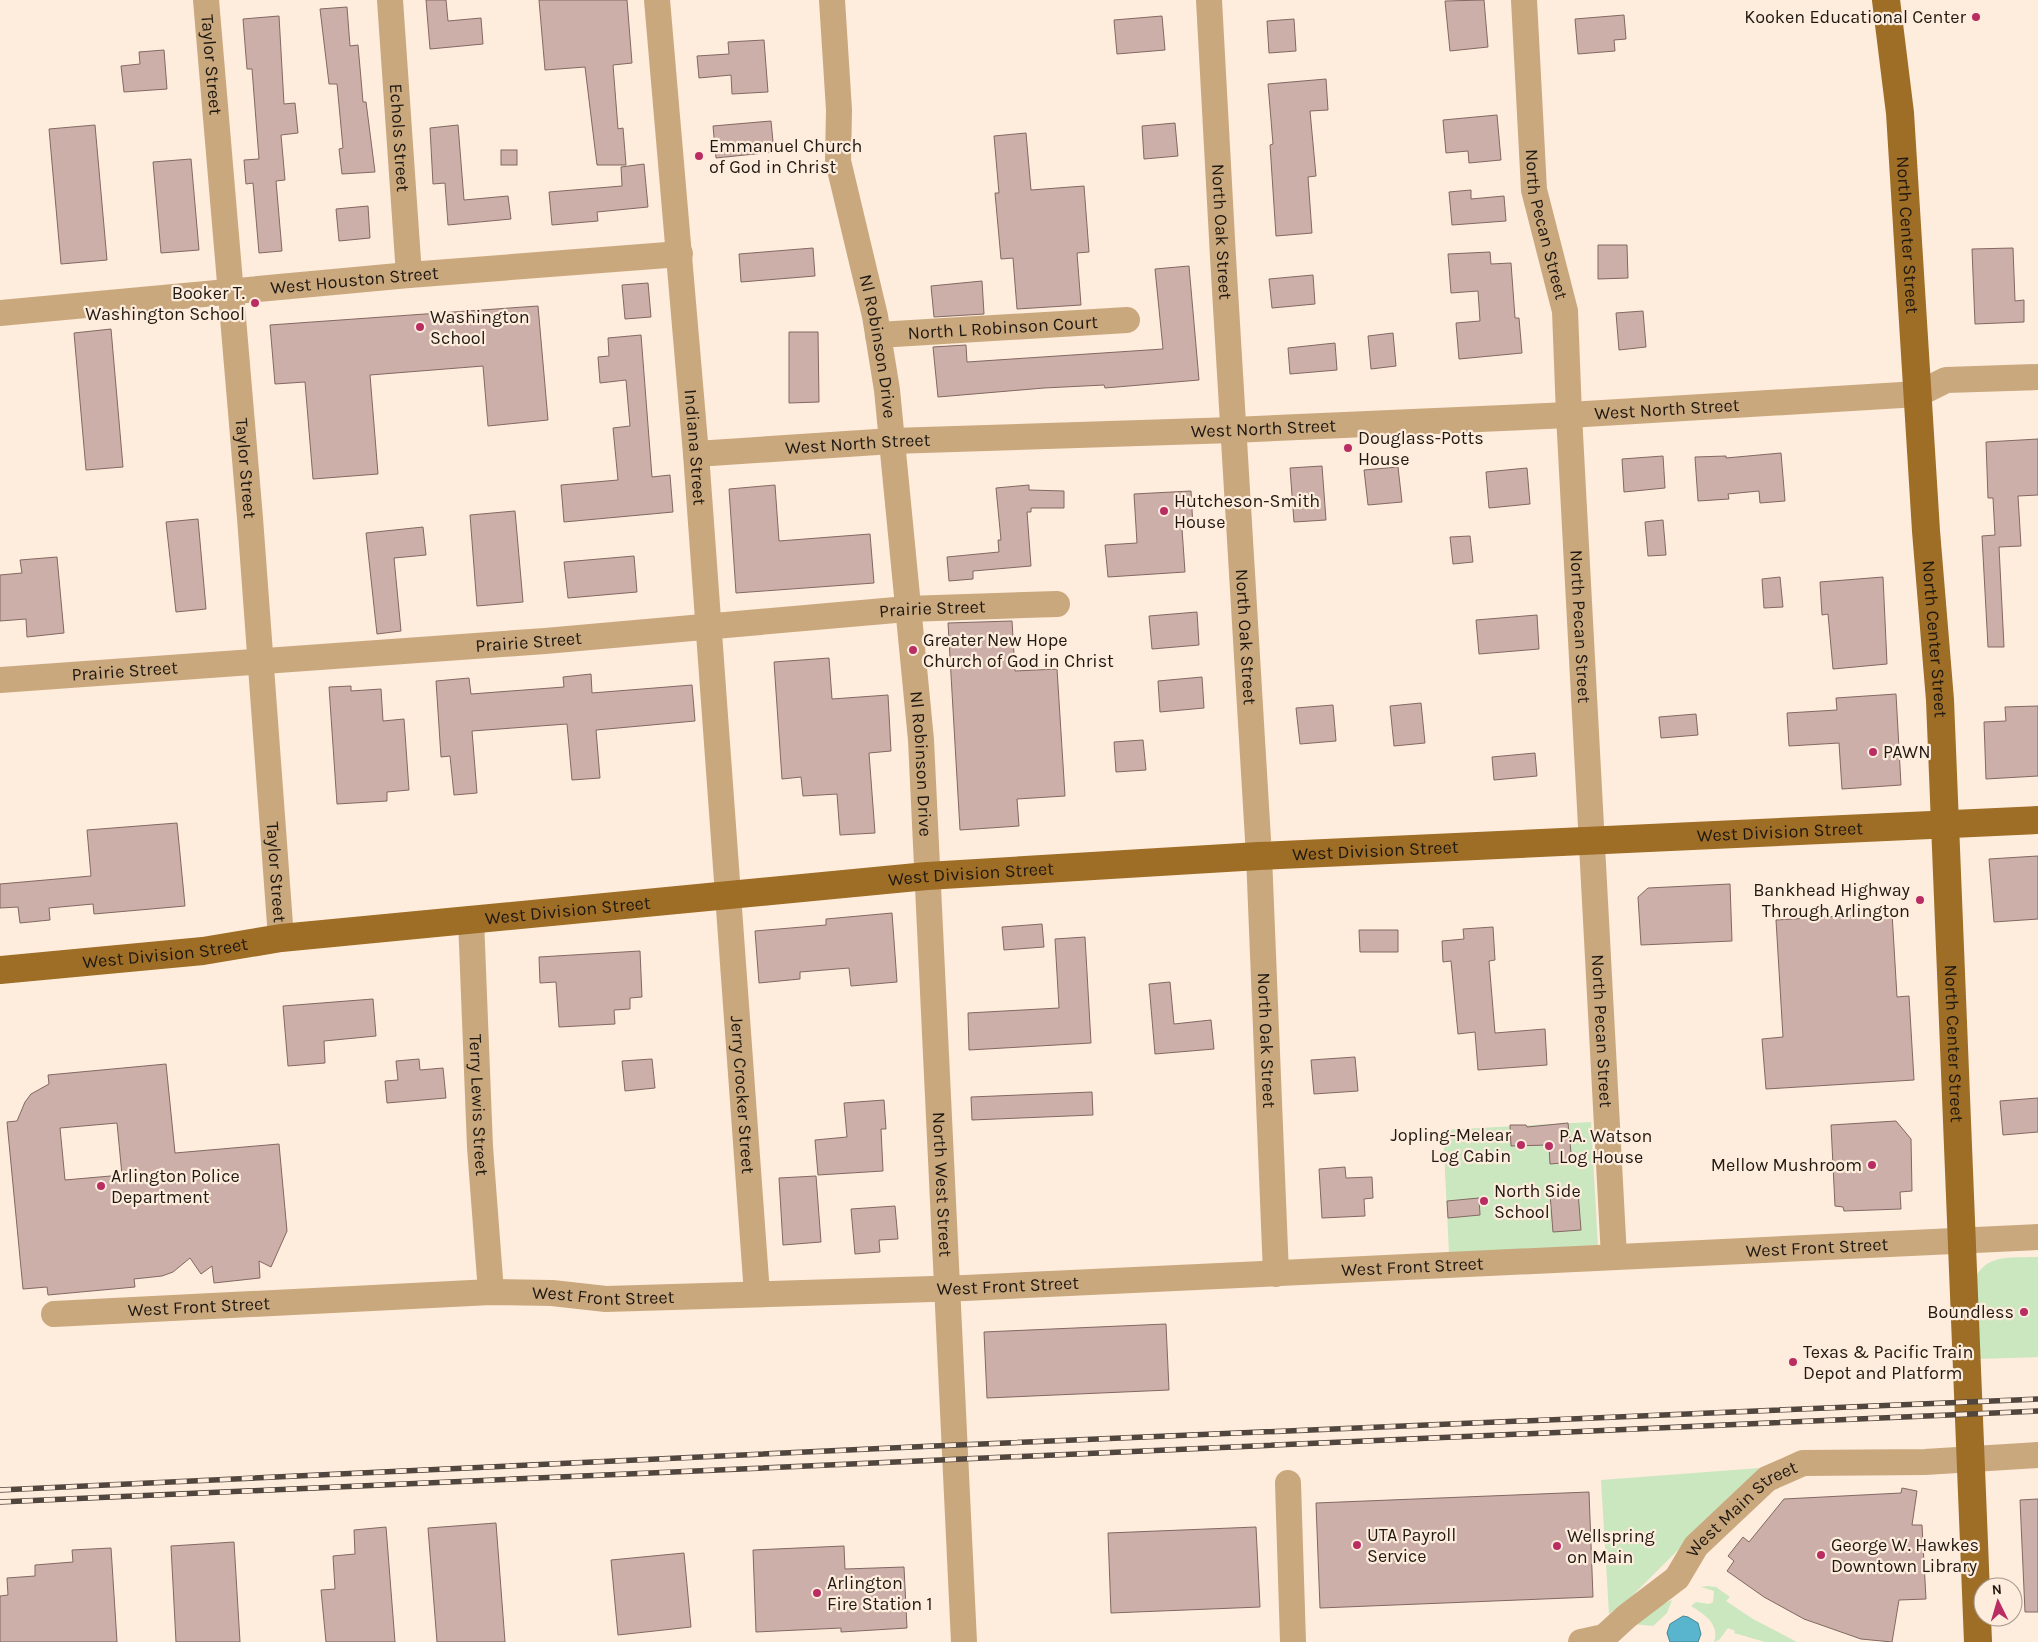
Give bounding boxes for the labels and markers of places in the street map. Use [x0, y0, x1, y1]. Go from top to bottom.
place label: Kooken Educational Center [1744, 6, 1966, 28]
marker: Kooken Educational Center [1970, 11, 1982, 23]
place label: Emmanuel Church of God in Christ [709, 135, 862, 178]
marker: Emmanuel Church of God in Christ [693, 150, 705, 162]
place label: Booker T. Washington School [85, 282, 245, 325]
marker: Booker T. Washington School [249, 297, 261, 309]
place label: Washington School [430, 306, 530, 349]
marker: Washington School [414, 321, 426, 333]
place label: Douglass-Potts House [1358, 427, 1484, 470]
marker: Douglass-Potts House [1342, 442, 1354, 454]
place label: Hutcheson-Smith House [1174, 490, 1320, 533]
marker: Hutcheson-Smith House [1158, 505, 1170, 517]
place label: Greater New Hope Church of God in Christ [923, 629, 1114, 672]
marker: Greater New Hope Church of God in Christ [907, 644, 919, 656]
place label: PAWN [1883, 741, 1931, 763]
marker: PAWN [1867, 746, 1879, 758]
place label: Bankhead Highway Through Arlington [1753, 879, 1911, 922]
marker: Bankhead Highway Through Arlington [1914, 894, 1926, 906]
place label: Jopling-Melear Log Cabin [1390, 1124, 1511, 1167]
place label: P.A. Watson Log House [1559, 1125, 1652, 1168]
marker: Jopling-Melear Log Cabin [1515, 1139, 1527, 1151]
marker: P.A. Watson Log House [1543, 1140, 1555, 1152]
place label: Mellow Mushroom [1711, 1154, 1862, 1176]
marker: Mellow Mushroom [1866, 1159, 1878, 1171]
place label: Arlington Police Department [111, 1165, 240, 1208]
marker: Arlington Police Department [95, 1180, 107, 1192]
place label: North Side School [1494, 1180, 1581, 1223]
marker: North Side School [1478, 1195, 1490, 1207]
place label: Boundless [1927, 1301, 2014, 1323]
marker: Boundless [2018, 1306, 2030, 1318]
place label: Texas & Pacific Train Depot and Platform [1803, 1341, 1973, 1384]
marker: Texas & Pacific Train Depot and Platform [1787, 1356, 1799, 1368]
place label: UTA Payroll Service [1367, 1524, 1456, 1567]
place label: Wellspring on Main [1567, 1525, 1655, 1568]
place label: George W. Hawkes Downtown Library [1831, 1534, 1979, 1577]
marker: UTA Payroll Service [1351, 1539, 1363, 1551]
marker: Wellspring on Main [1551, 1540, 1563, 1552]
marker: George W. Hawkes Downtown Library [1815, 1549, 1827, 1561]
place label: Arlington Fire Station 1 [827, 1572, 932, 1615]
marker: Arlington Fire Station 1 [811, 1587, 823, 1599]

